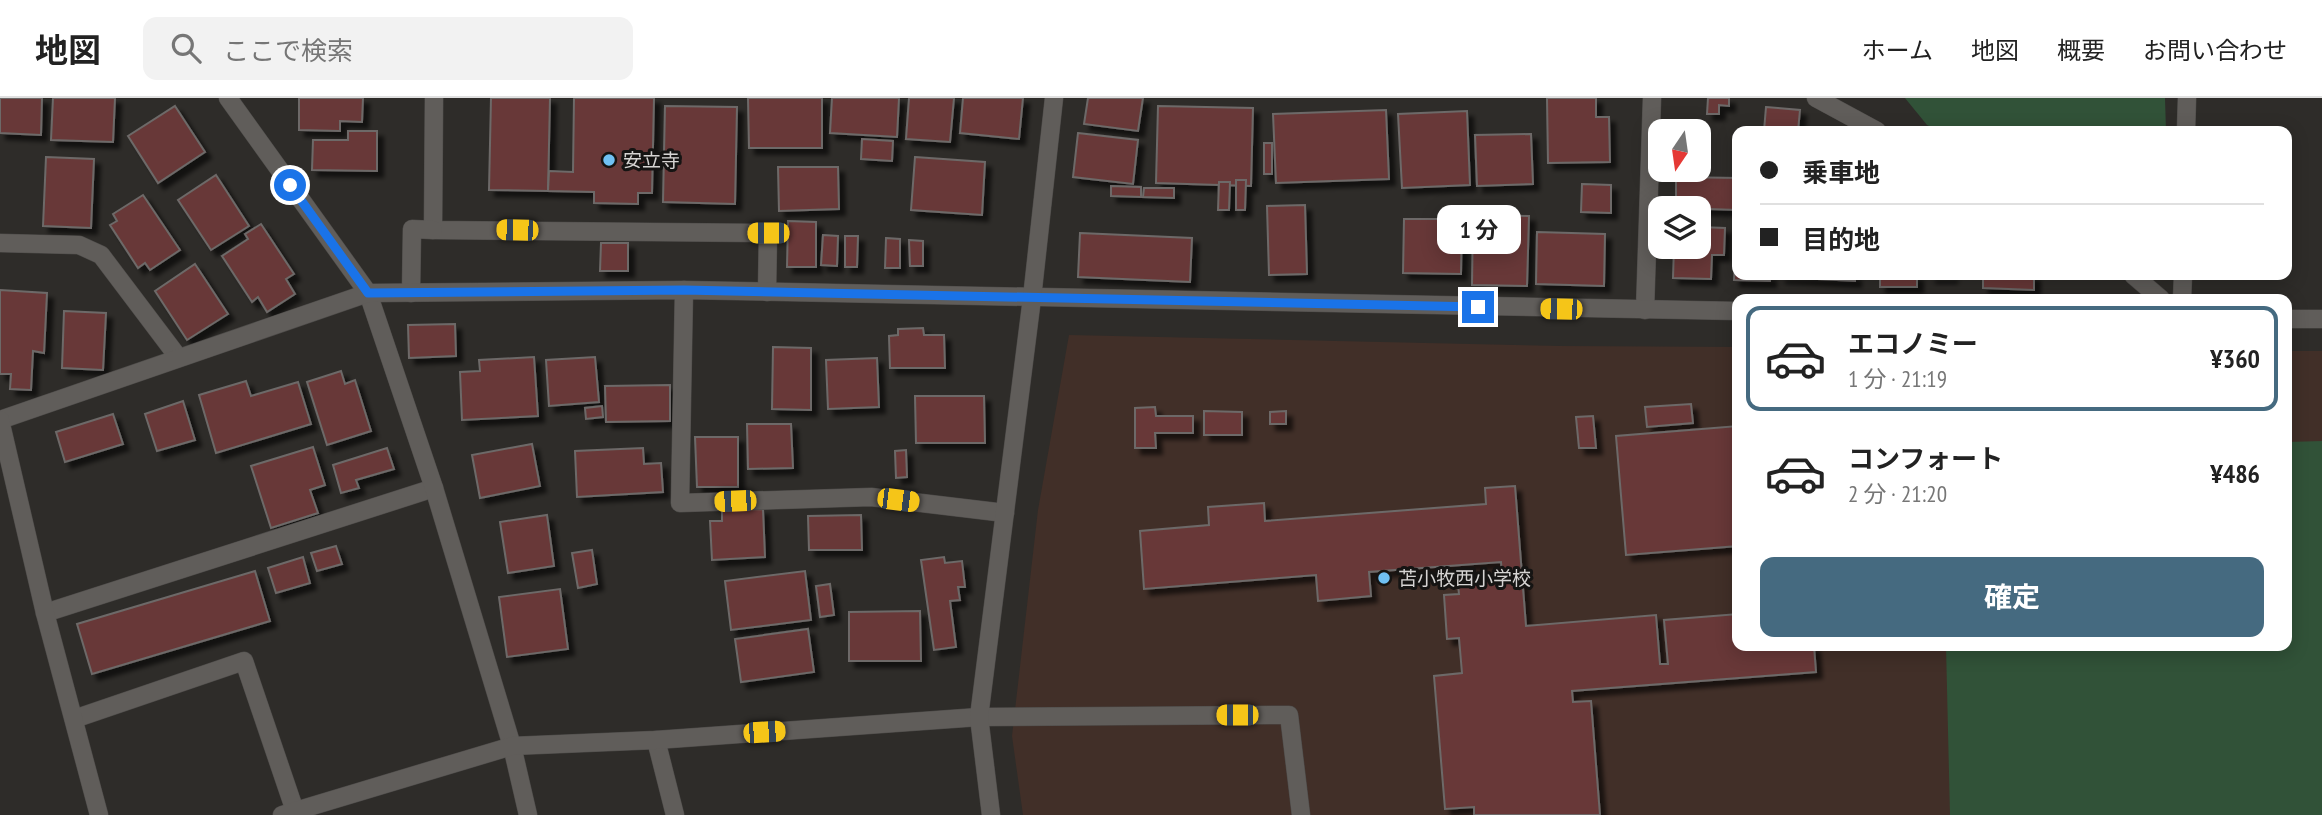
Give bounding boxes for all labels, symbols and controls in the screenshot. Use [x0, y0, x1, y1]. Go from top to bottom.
search box [143, 17, 633, 80]
text: 地図 [35, 28, 101, 71]
icon: search [167, 29, 205, 67]
text: ここで検索 [223, 34, 353, 67]
text: ホーム [1862, 35, 1933, 66]
text: 地図 [1971, 35, 2019, 66]
text: 概要 [2057, 35, 2105, 66]
text: お問い合わせ [2143, 35, 2287, 66]
north arrow [1648, 119, 1712, 182]
map controls [1648, 119, 1711, 259]
place label: 安立寺 [623, 148, 680, 172]
marker: 安立寺 [601, 152, 617, 168]
text: 乗車地 [1802, 156, 1880, 189]
route start [274, 169, 306, 201]
button: layers [1648, 196, 1711, 259]
callout: 1 分 [1436, 206, 1520, 254]
text: 1 分 [1460, 215, 1498, 244]
car [496, 219, 539, 241]
car [748, 223, 790, 244]
text: 目的地 [1802, 223, 1880, 256]
route end [1462, 291, 1494, 323]
car [1540, 298, 1583, 320]
icon: car [1764, 327, 1827, 390]
text: エコノミー [1848, 327, 1978, 360]
text: ¥360 [2210, 342, 2260, 375]
text: 1 分 · 21:19 [1848, 364, 1947, 393]
icon: car [1764, 442, 1827, 505]
text: コンフォート [1848, 442, 2003, 475]
text: ¥486 [2210, 457, 2260, 490]
text: 2 分 · 21:20 [1848, 479, 1947, 508]
car [876, 487, 921, 513]
car [714, 490, 757, 512]
button: 確定 [1760, 557, 2264, 637]
place label: 苫小牧西小学校 [1398, 566, 1531, 590]
marker: 苫小牧西小学校 [1376, 570, 1392, 586]
car [1217, 705, 1259, 726]
car [743, 720, 786, 744]

